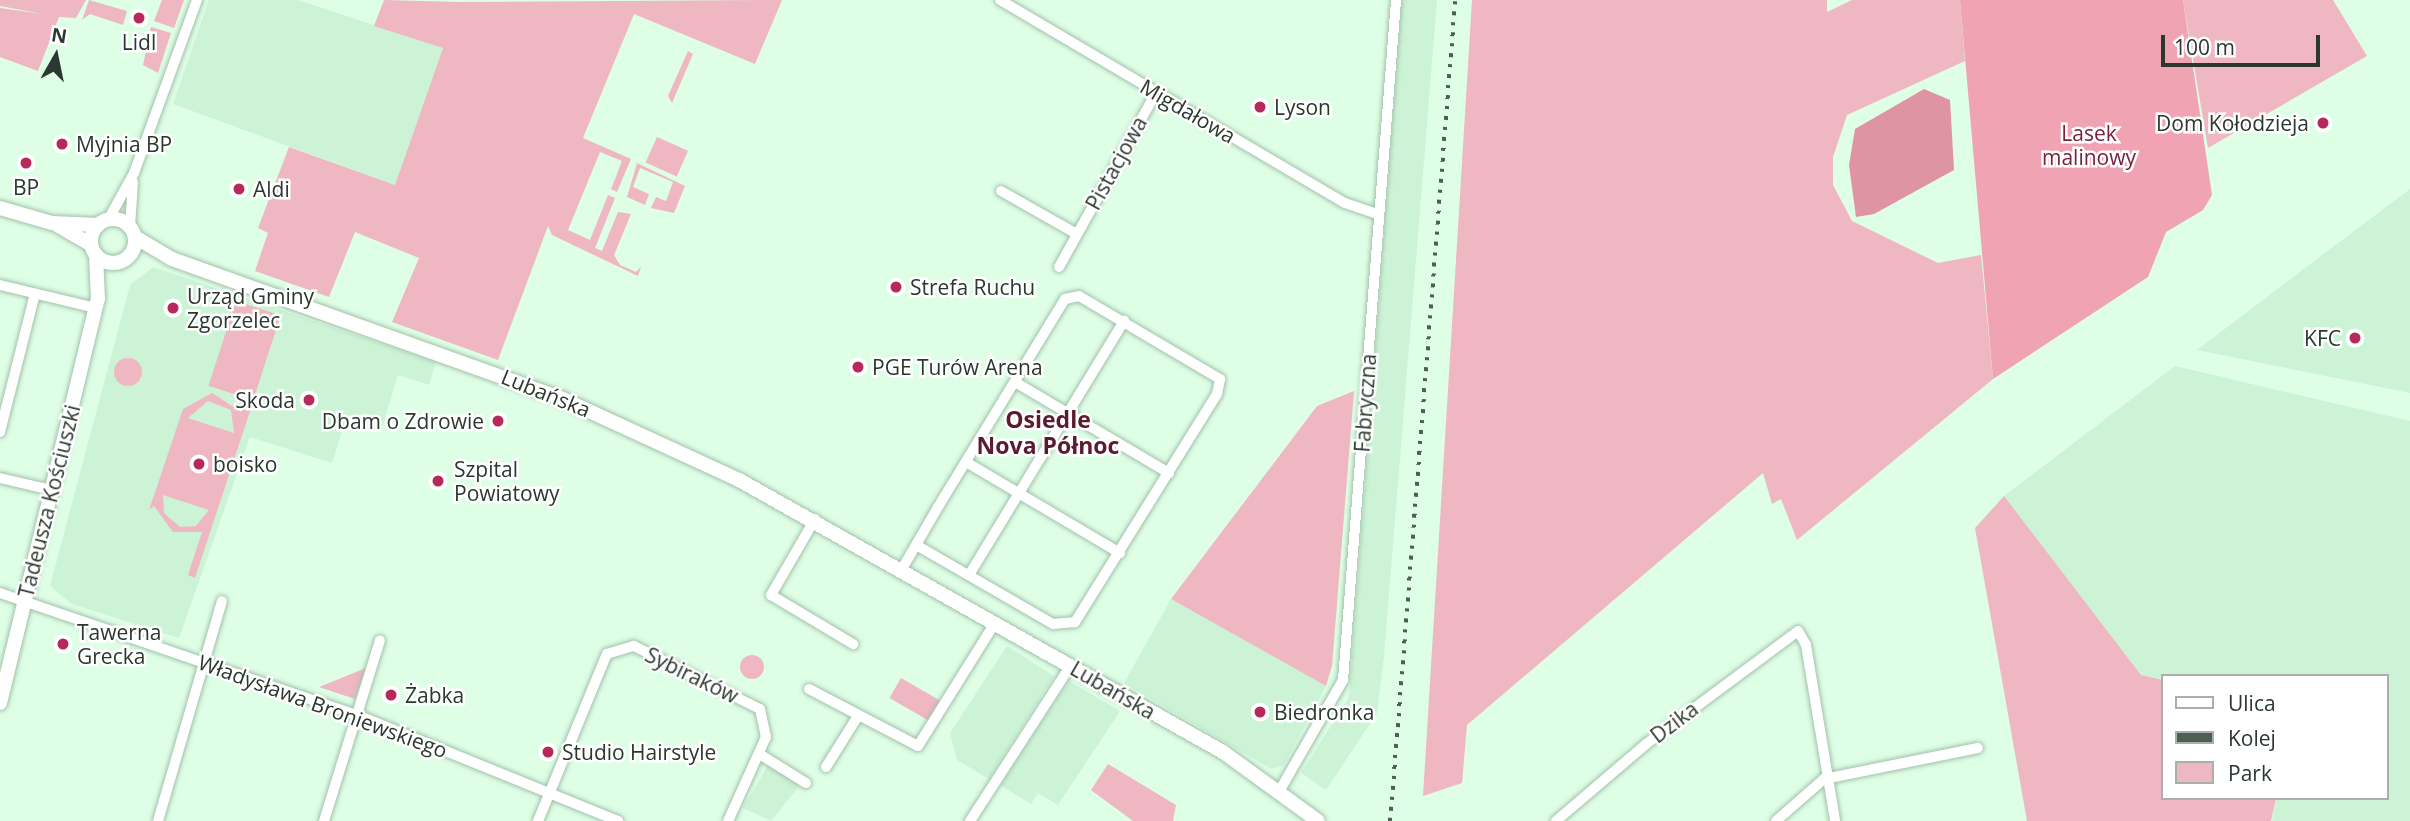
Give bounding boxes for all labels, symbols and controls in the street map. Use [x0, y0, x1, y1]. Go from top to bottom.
marker: Lidl [131, 10, 147, 26]
north arrow [21, 21, 91, 91]
text: N [50, 21, 69, 49]
scale bar [2165, 21, 2324, 65]
place label: Lidl [122, 29, 156, 55]
text: 100 m [2174, 33, 2235, 61]
street label: Migdałowa [1136, 74, 1240, 148]
place label: Lyson [1274, 94, 1331, 120]
marker: Lyson [1252, 99, 1268, 115]
place label: Dom Kołodzieja [2156, 110, 2309, 136]
street label: Pistacjowa [1080, 112, 1152, 214]
marker: Dom Kołodzieja [2315, 115, 2331, 131]
park label: Lasek malinowy [2042, 120, 2136, 170]
place label: Myjnia BP [76, 131, 172, 157]
marker: Myjnia BP [54, 136, 70, 152]
marker: BP [18, 155, 34, 171]
place label: BP [13, 174, 39, 200]
place label: Aldi [253, 176, 290, 202]
marker: Aldi [231, 181, 247, 197]
place label: Strefa Ruchu [910, 274, 1035, 300]
marker: Strefa Ruchu [888, 279, 904, 295]
place label: Urząd Gminy Zgorzelec [187, 283, 314, 333]
marker: Urząd Gminy Zgorzelec [165, 300, 181, 316]
place label: KFC [2304, 325, 2341, 351]
marker: KFC [2347, 330, 2363, 346]
street label: Fabryczna [1349, 353, 1381, 453]
place label: PGE Turów Arena [872, 354, 1043, 380]
marker: PGE Turów Arena [850, 359, 866, 375]
street label: Lubańska [498, 364, 594, 422]
place label: Skoda [235, 387, 295, 413]
marker: Skoda [301, 392, 317, 408]
street label: Tadeusza Kościuszki [13, 402, 85, 600]
district label: Osiedle Nova Północ [977, 405, 1119, 459]
place label: Dbam o Zdrowie [322, 408, 484, 434]
marker: Dbam o Zdrowie [490, 413, 506, 429]
place label: boisko [213, 451, 277, 477]
marker: boisko [191, 456, 207, 472]
place label: Szpital Powiatowy [454, 456, 559, 506]
marker: Szpital Powiatowy [428, 471, 448, 491]
place label: Tawerna Grecka [77, 619, 161, 669]
marker: Tawerna Grecka [55, 636, 71, 652]
street label: Sybiraków [641, 642, 743, 708]
street label: Władysława Broniewskiego [195, 649, 451, 763]
street label: Lubańska [1066, 656, 1160, 724]
legend [2162, 674, 2389, 800]
place label: Żabka [405, 682, 464, 708]
marker: Żabka [383, 687, 399, 703]
text: Ulica [2228, 689, 2276, 717]
street label: Dzika [1645, 696, 1703, 748]
place label: Biedronka [1274, 699, 1374, 725]
marker: Biedronka [1252, 704, 1268, 720]
text: Kolej [2228, 724, 2276, 752]
place label: Studio Hairstyle [562, 739, 716, 765]
marker: Studio Hairstyle [540, 744, 556, 760]
text: Park [2228, 759, 2272, 787]

